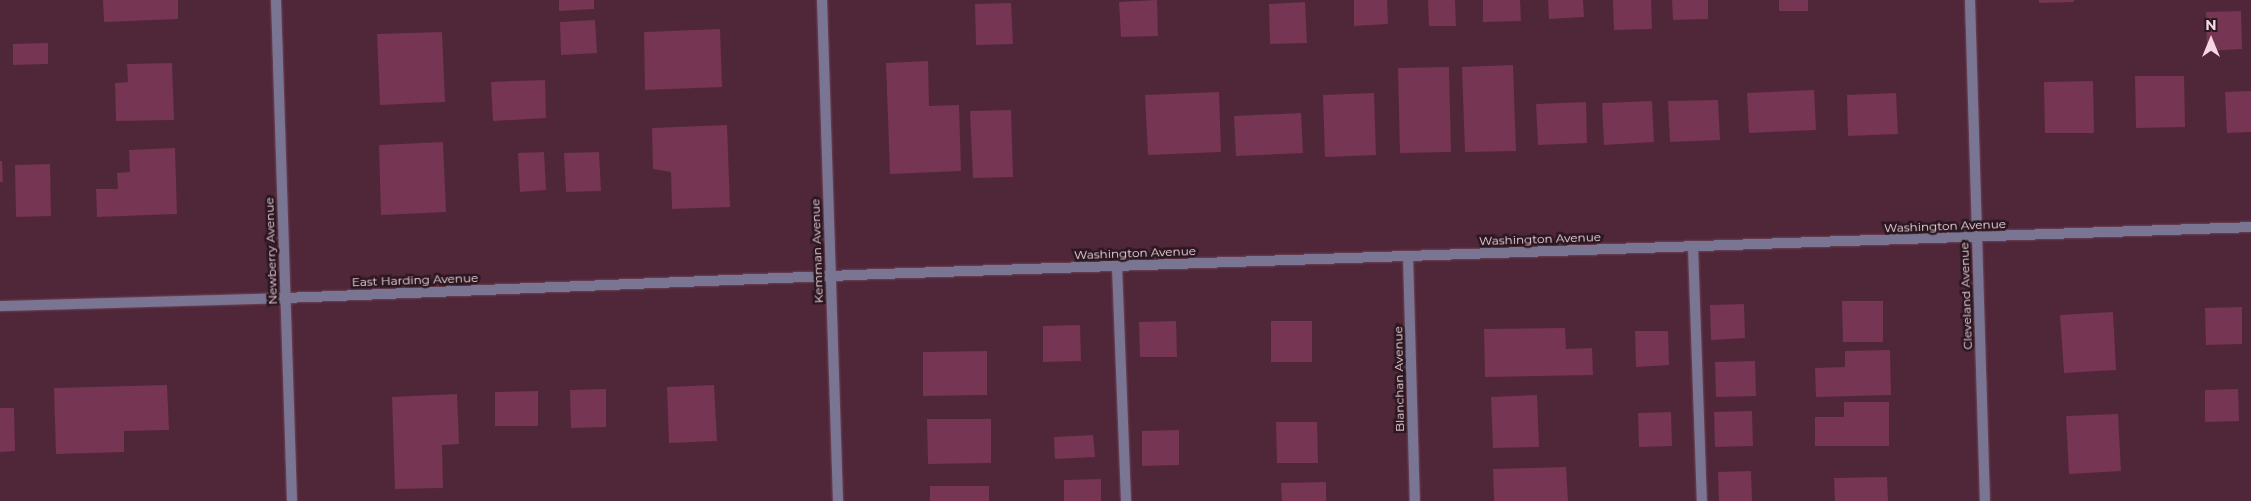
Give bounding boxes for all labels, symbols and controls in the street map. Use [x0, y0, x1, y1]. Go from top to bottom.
north arrow [2186, 15, 2236, 65]
text: N [2205, 16, 2217, 34]
street label: Newberry Avenue [262, 197, 280, 305]
street label: Kemman Avenue [808, 198, 826, 304]
street label: Washington Avenue [1884, 217, 2006, 235]
street label: Washington Avenue [1479, 230, 1601, 248]
street label: Cleveland Avenue [1957, 242, 1975, 350]
street label: Washington Avenue [1074, 244, 1196, 262]
street label: East Harding Avenue [352, 271, 478, 289]
street label: Blanchan Avenue [1391, 326, 1407, 432]

